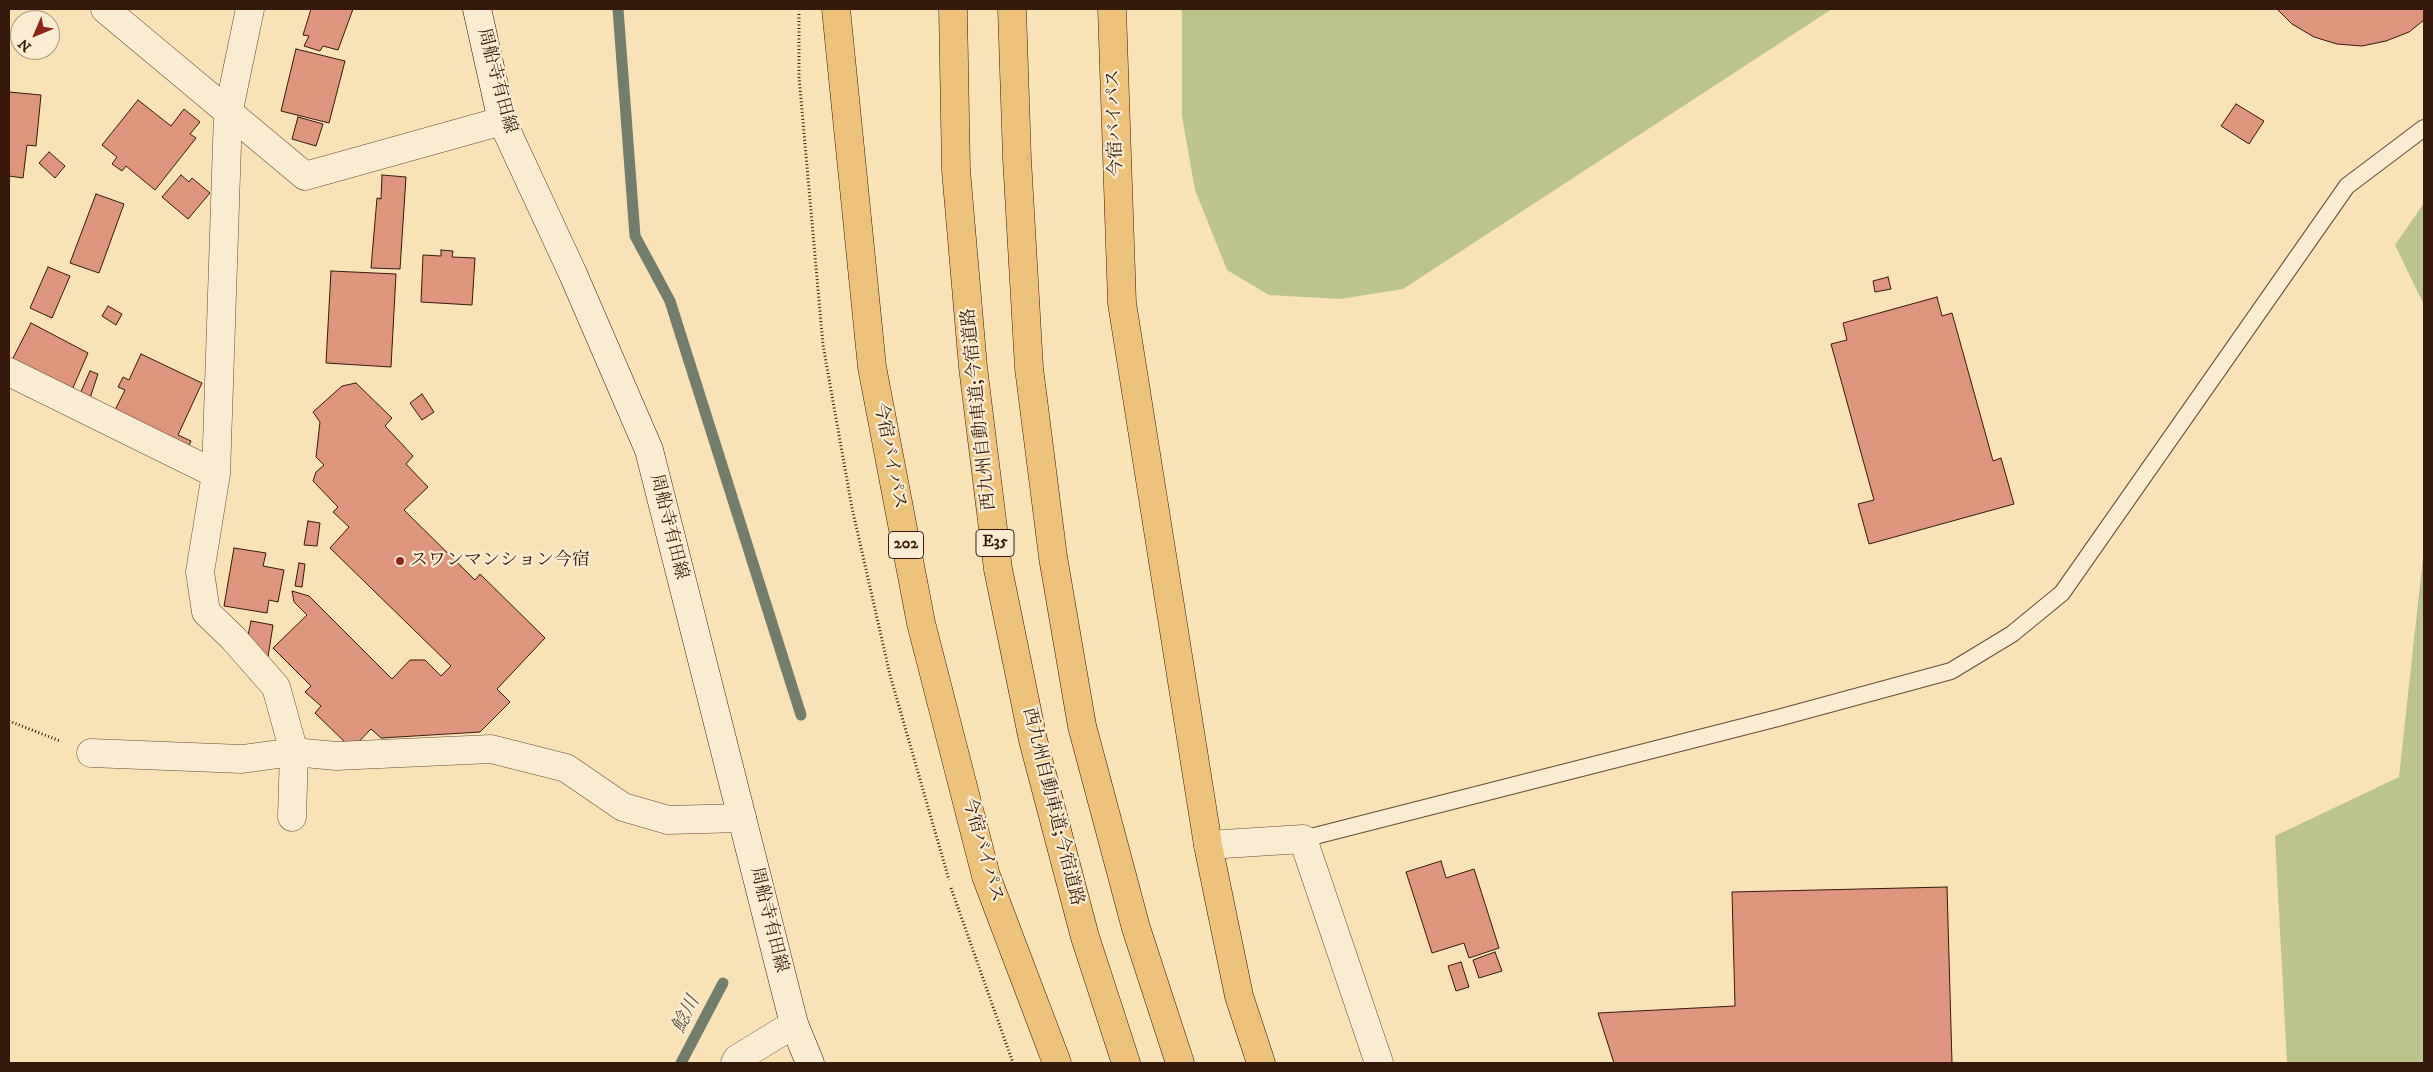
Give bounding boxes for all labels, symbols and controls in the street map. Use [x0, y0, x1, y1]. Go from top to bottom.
north arrow [10, 10, 60, 60]
street label: 周船寺有田線 [472, 26, 520, 136]
text: N [15, 34, 36, 55]
street label: 今宿バイパス [1103, 69, 1129, 177]
street label: 西九州自動車道;今宿道路 [959, 307, 1001, 511]
street label: 今宿バイパス [868, 401, 910, 511]
street label: 周船寺有田線 [644, 472, 692, 582]
road number: E35 [976, 530, 1014, 556]
road number: 202 [888, 532, 924, 558]
place label: スワンマンション今宿 [410, 550, 590, 572]
marker: スワンマンション今宿 [394, 555, 406, 567]
street label: 西九州自動車道;今宿道路 [1017, 706, 1087, 908]
street label: 今宿バイパス [957, 795, 1007, 905]
street label: 周船寺有田線 [744, 865, 792, 975]
water label: 鯰川 [668, 993, 706, 1037]

